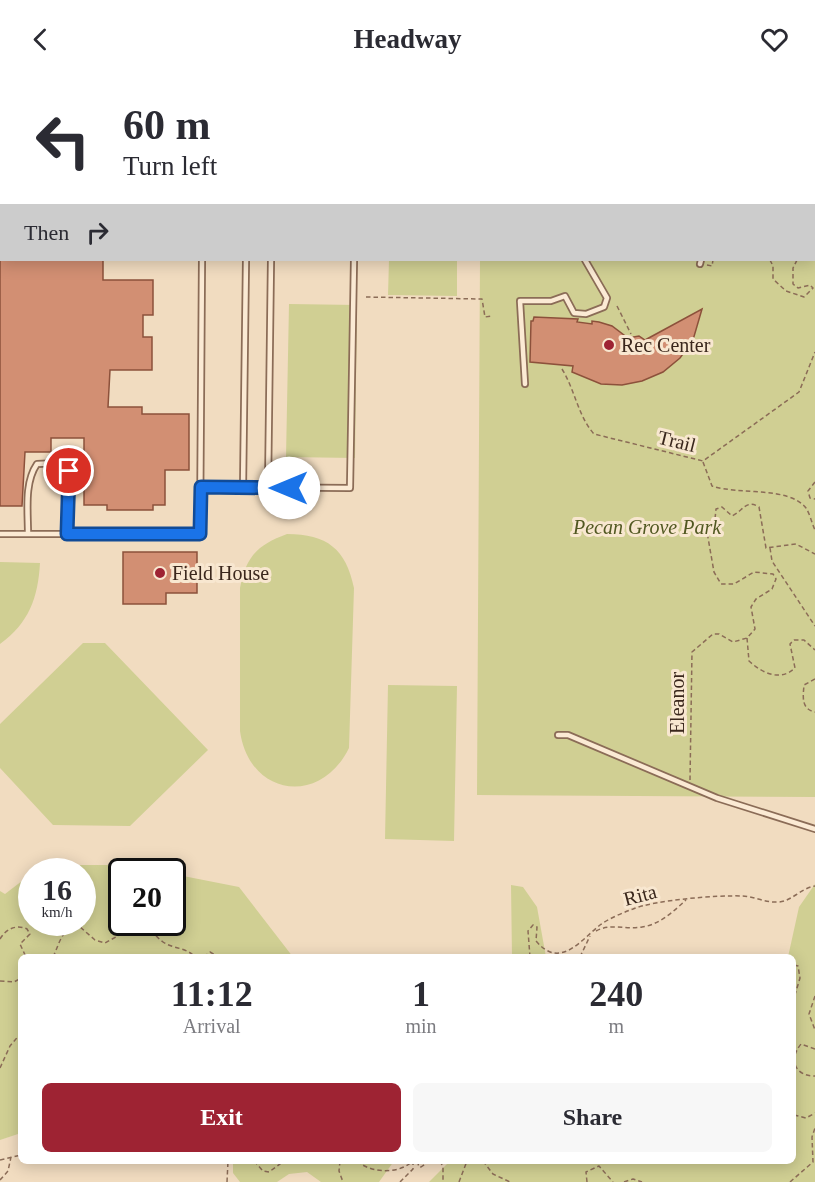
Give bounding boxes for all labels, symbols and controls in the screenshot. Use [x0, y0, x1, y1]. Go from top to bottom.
icon: back [24, 23, 57, 56]
icon: heart [758, 23, 791, 56]
text: Headway [354, 24, 462, 54]
icon: left [24, 102, 102, 180]
text: 60 m [123, 102, 211, 148]
text: Turn left [123, 151, 217, 181]
icon: right [81, 216, 114, 249]
text: Then [24, 220, 69, 245]
place label: Rec Center [621, 334, 711, 356]
marker: Rec Center [602, 338, 616, 352]
street label: Trail [656, 426, 699, 456]
pin [43, 445, 94, 496]
icon: arrive [52, 454, 85, 487]
position arrow [257, 456, 321, 520]
park label: Pecan Grove Park [572, 516, 722, 538]
place label: Field House [172, 562, 269, 584]
marker: Field House [153, 566, 167, 580]
street label: Eleanor [666, 672, 688, 734]
speed limit sign: 20 [108, 858, 186, 936]
text: 16 [42, 873, 72, 906]
street label: Rita [621, 880, 659, 910]
text: km/h [42, 904, 72, 920]
text: 11:12 [171, 974, 253, 1014]
text: 1 [412, 974, 430, 1014]
text: 240 [589, 974, 643, 1014]
text: Arrival [183, 1015, 241, 1037]
text: min [405, 1015, 437, 1037]
text: m [608, 1015, 624, 1037]
button: Exit [42, 1083, 401, 1152]
button: Share [413, 1083, 772, 1152]

